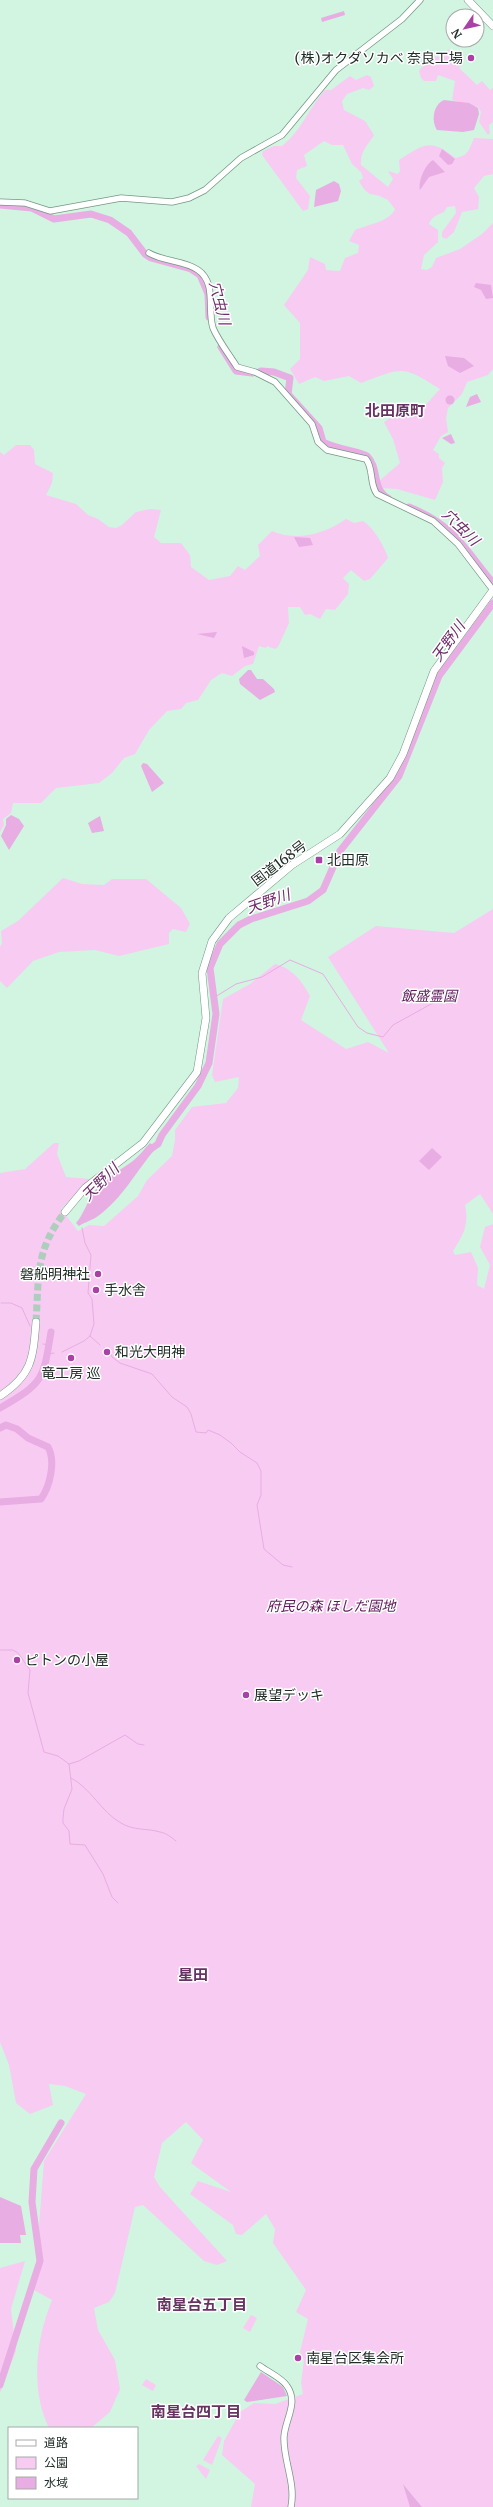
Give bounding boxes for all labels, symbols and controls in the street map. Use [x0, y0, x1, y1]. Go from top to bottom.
north arrow [445, 8, 485, 48]
text: N [448, 26, 465, 41]
place label: (株)オクダソカベ 奈良工場 [294, 49, 463, 67]
marker: (株)オクダソカベ 奈良工場 [466, 53, 476, 63]
water label: 穴虫川 [205, 279, 235, 329]
district label: 北田原町 [365, 401, 425, 420]
water label: 穴虫川 [438, 505, 485, 551]
water label: 天野川 [427, 616, 470, 665]
street label: 国道168号 [248, 836, 310, 890]
place label: 北田原 [327, 851, 369, 869]
marker: 北田原 [314, 855, 324, 865]
water label: 天野川 [244, 884, 294, 917]
park label: 飯盛霊園 [401, 987, 459, 1005]
water label: 天野川 [77, 1158, 124, 1205]
place label: 磐船明神社 [20, 1265, 90, 1283]
marker: 磐船明神社 [93, 1269, 103, 1279]
place label: 手水舎 [104, 1281, 146, 1299]
marker: 手水舎 [91, 1285, 101, 1295]
place label: 和光大明神 [115, 1343, 185, 1361]
marker: 和光大明神 [102, 1347, 112, 1357]
marker: 竜工房 巡 [66, 1353, 76, 1363]
place label: 竜工房 巡 [41, 1364, 101, 1382]
park label: 府民の森 ほしだ園地 [266, 1597, 398, 1615]
place label: ピトンの小屋 [25, 1651, 109, 1669]
marker: ピトンの小屋 [12, 1655, 22, 1665]
place label: 展望デッキ [254, 1686, 324, 1704]
marker: 展望デッキ [241, 1690, 251, 1700]
district label: 星田 [178, 1965, 208, 1984]
district label: 南星台五丁目 [157, 2295, 247, 2314]
place label: 南星台区集会所 [306, 2349, 404, 2367]
marker: 南星台区集会所 [293, 2353, 303, 2363]
district label: 南星台四丁目 [151, 2402, 241, 2421]
legend [8, 2427, 138, 2499]
text: 道路 [44, 2435, 68, 2450]
text: 公園 [44, 2455, 68, 2470]
text: 水域 [44, 2475, 68, 2490]

